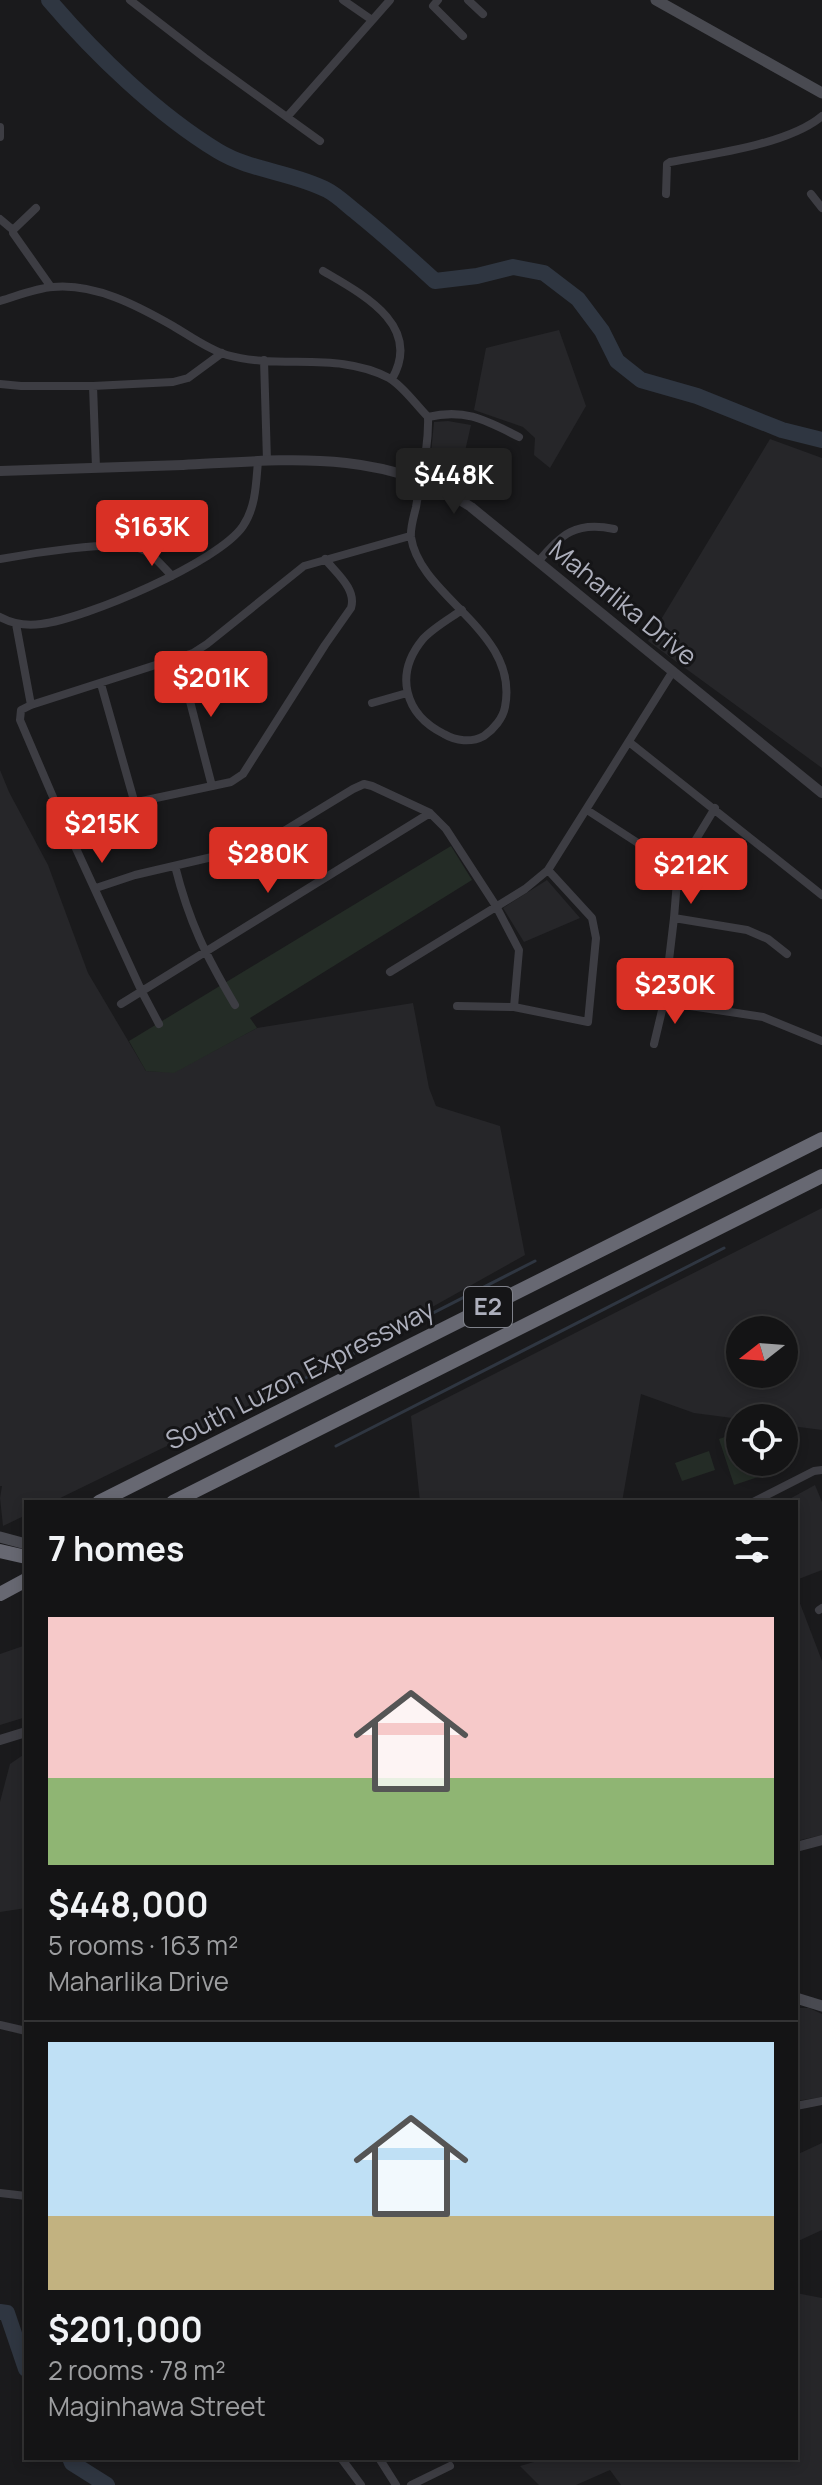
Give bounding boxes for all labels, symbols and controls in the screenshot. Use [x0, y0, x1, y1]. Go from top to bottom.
pin: $448K [398, 448, 510, 516]
text: $448K [414, 456, 494, 492]
pin: $163K [96, 500, 208, 568]
text: $163K [114, 508, 190, 544]
street label: Maharlika Drive [542, 531, 705, 673]
pin: $201K [155, 651, 267, 719]
text: $201K [172, 659, 250, 695]
pin: $215K [46, 797, 158, 865]
text: $215K [64, 805, 140, 841]
pin: $280K [212, 827, 324, 895]
text: $280K [227, 835, 309, 871]
pin: $212K [635, 838, 747, 906]
text: $212K [653, 846, 729, 882]
pin: $230K [619, 958, 731, 1026]
text: $230K [635, 966, 715, 1002]
road number: E2 [464, 1287, 512, 1327]
street label: South Luzon Expressway [159, 1291, 440, 1458]
north arrow [726, 1316, 798, 1388]
map controls [726, 1316, 798, 1476]
button: locate [726, 1404, 798, 1476]
text: 7 homes [48, 1525, 184, 1571]
icon: filters [730, 1526, 774, 1570]
icon: home [339, 1669, 483, 1813]
text: $448,000 [48, 1881, 209, 1927]
text: 5 rooms · 163 m² [48, 1927, 238, 1963]
text: Maharlika Drive [48, 1963, 229, 1999]
icon: home [339, 2094, 483, 2238]
text: $201,000 [48, 2306, 203, 2352]
text: 2 rooms · 78 m² [48, 2352, 226, 2388]
text: Maginhawa Street [48, 2388, 266, 2424]

